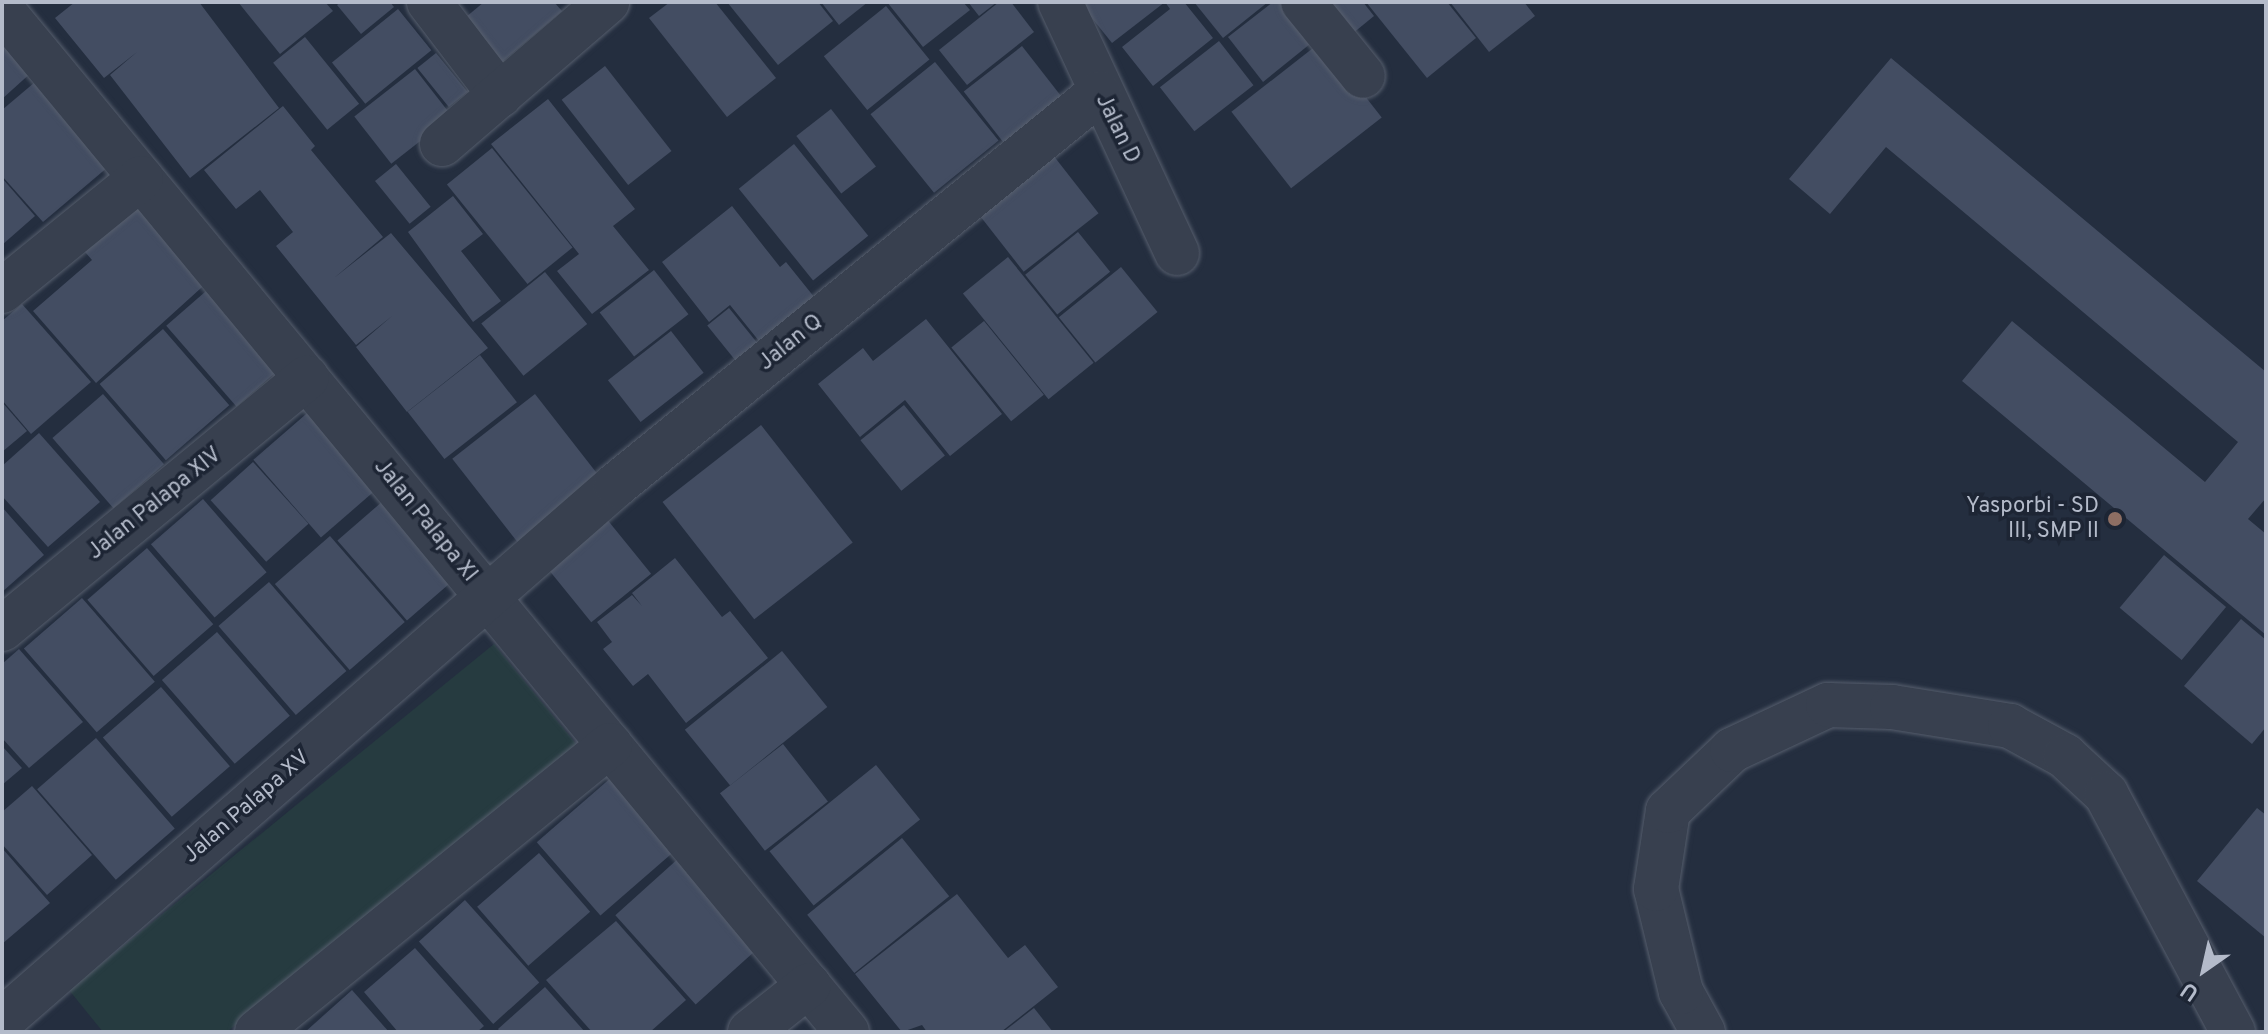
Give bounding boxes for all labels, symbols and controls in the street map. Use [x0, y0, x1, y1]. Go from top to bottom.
street label: Jalan D [1089, 90, 1145, 168]
street label: Jalan Q [754, 309, 828, 377]
street label: Jalan Palapa XIV [83, 442, 227, 566]
street label: Jalan Palapa XI [368, 454, 482, 588]
place label: Yasporbi - SD III, SMP II [1966, 493, 2099, 544]
marker: Yasporbi - SD III, SMP II [2106, 510, 2124, 528]
street label: Jalan Palapa XV [178, 745, 316, 869]
north arrow [2164, 930, 2244, 1010]
text: U [2176, 975, 2204, 1006]

